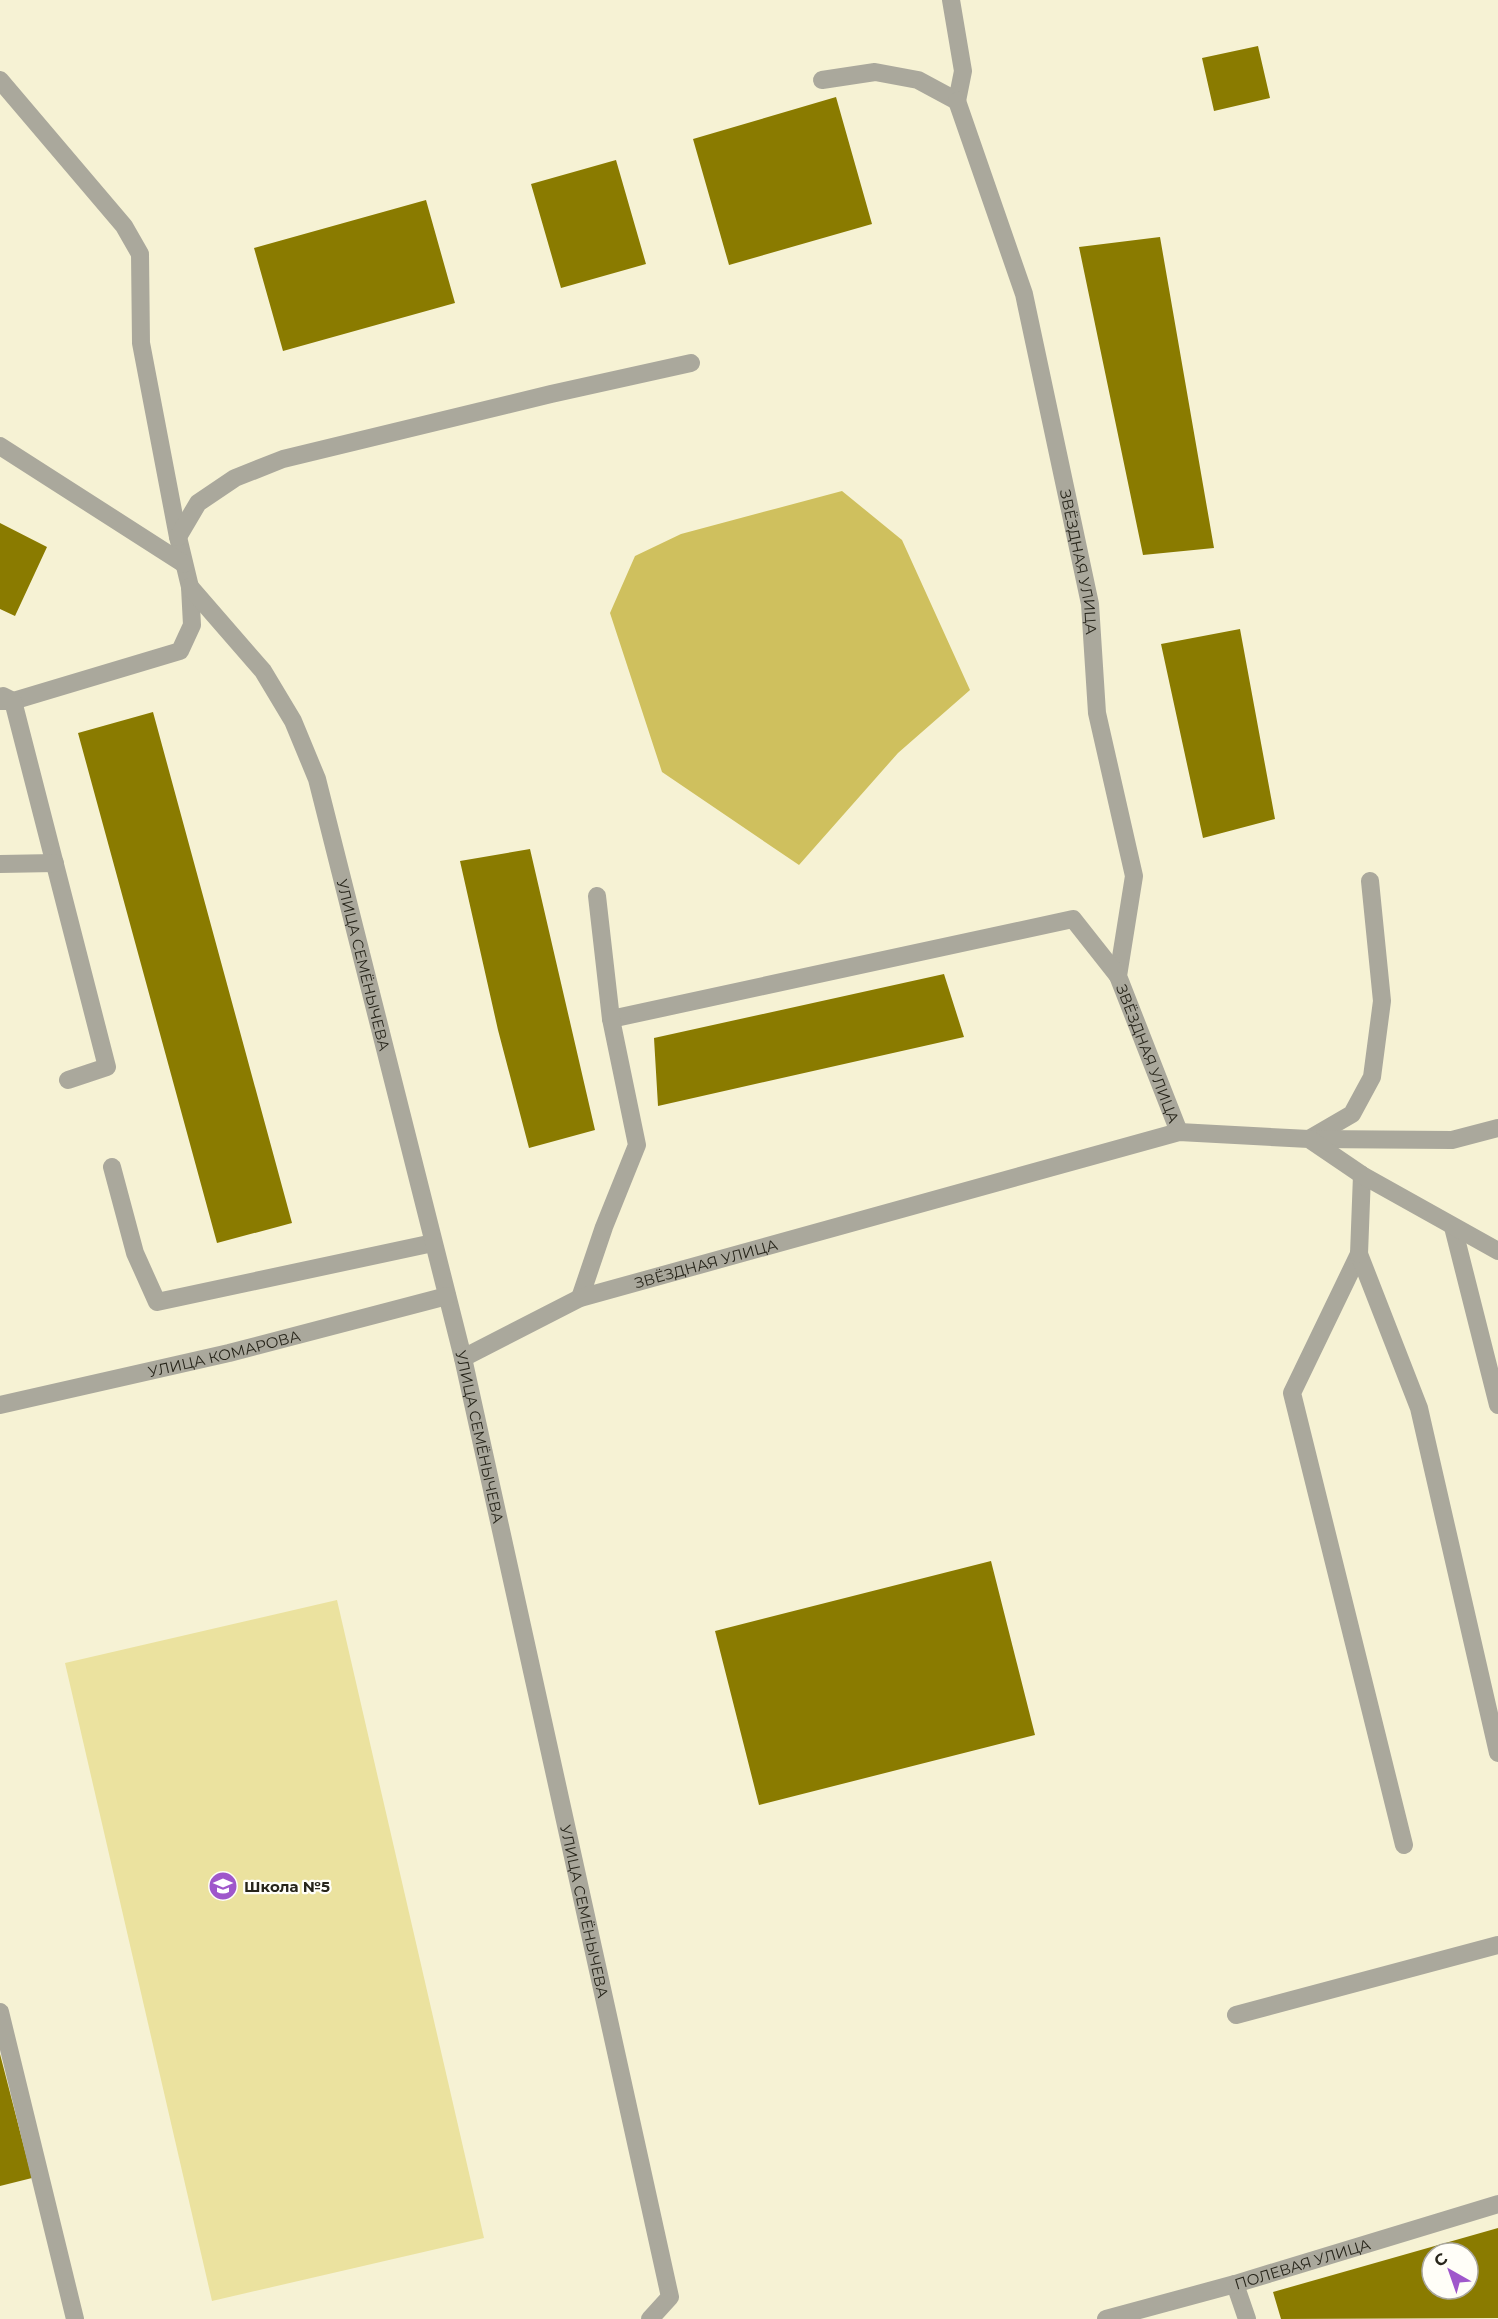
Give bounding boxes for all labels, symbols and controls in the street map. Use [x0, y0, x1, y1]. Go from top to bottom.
street label: ЗВЁЗДНАЯ УЛИЦА [1056, 488, 1101, 635]
street label: УЛИЦА СЕМЁНЫЧЕВА [333, 877, 395, 1053]
street label: ЗВЁЗДНАЯ УЛИЦА [1113, 981, 1184, 1126]
street label: ЗВЁЗДНАЯ УЛИЦА [632, 1234, 779, 1292]
street label: УЛИЦА КОМАРОВА [146, 1325, 302, 1381]
street label: УЛИЦА СЕМЁНЫЧЕВА [452, 1348, 509, 1525]
street label: УЛИЦА СЕМЁНЫЧЕВА [557, 1823, 613, 1999]
school or university icon: Школа №5 [207, 1870, 239, 1902]
place label: Школа №5 [244, 1877, 330, 1896]
street label: ПОЛЕВАЯ УЛИЦА [1232, 2234, 1372, 2293]
north arrow [1420, 2241, 1480, 2301]
text: С [1430, 2249, 1452, 2271]

